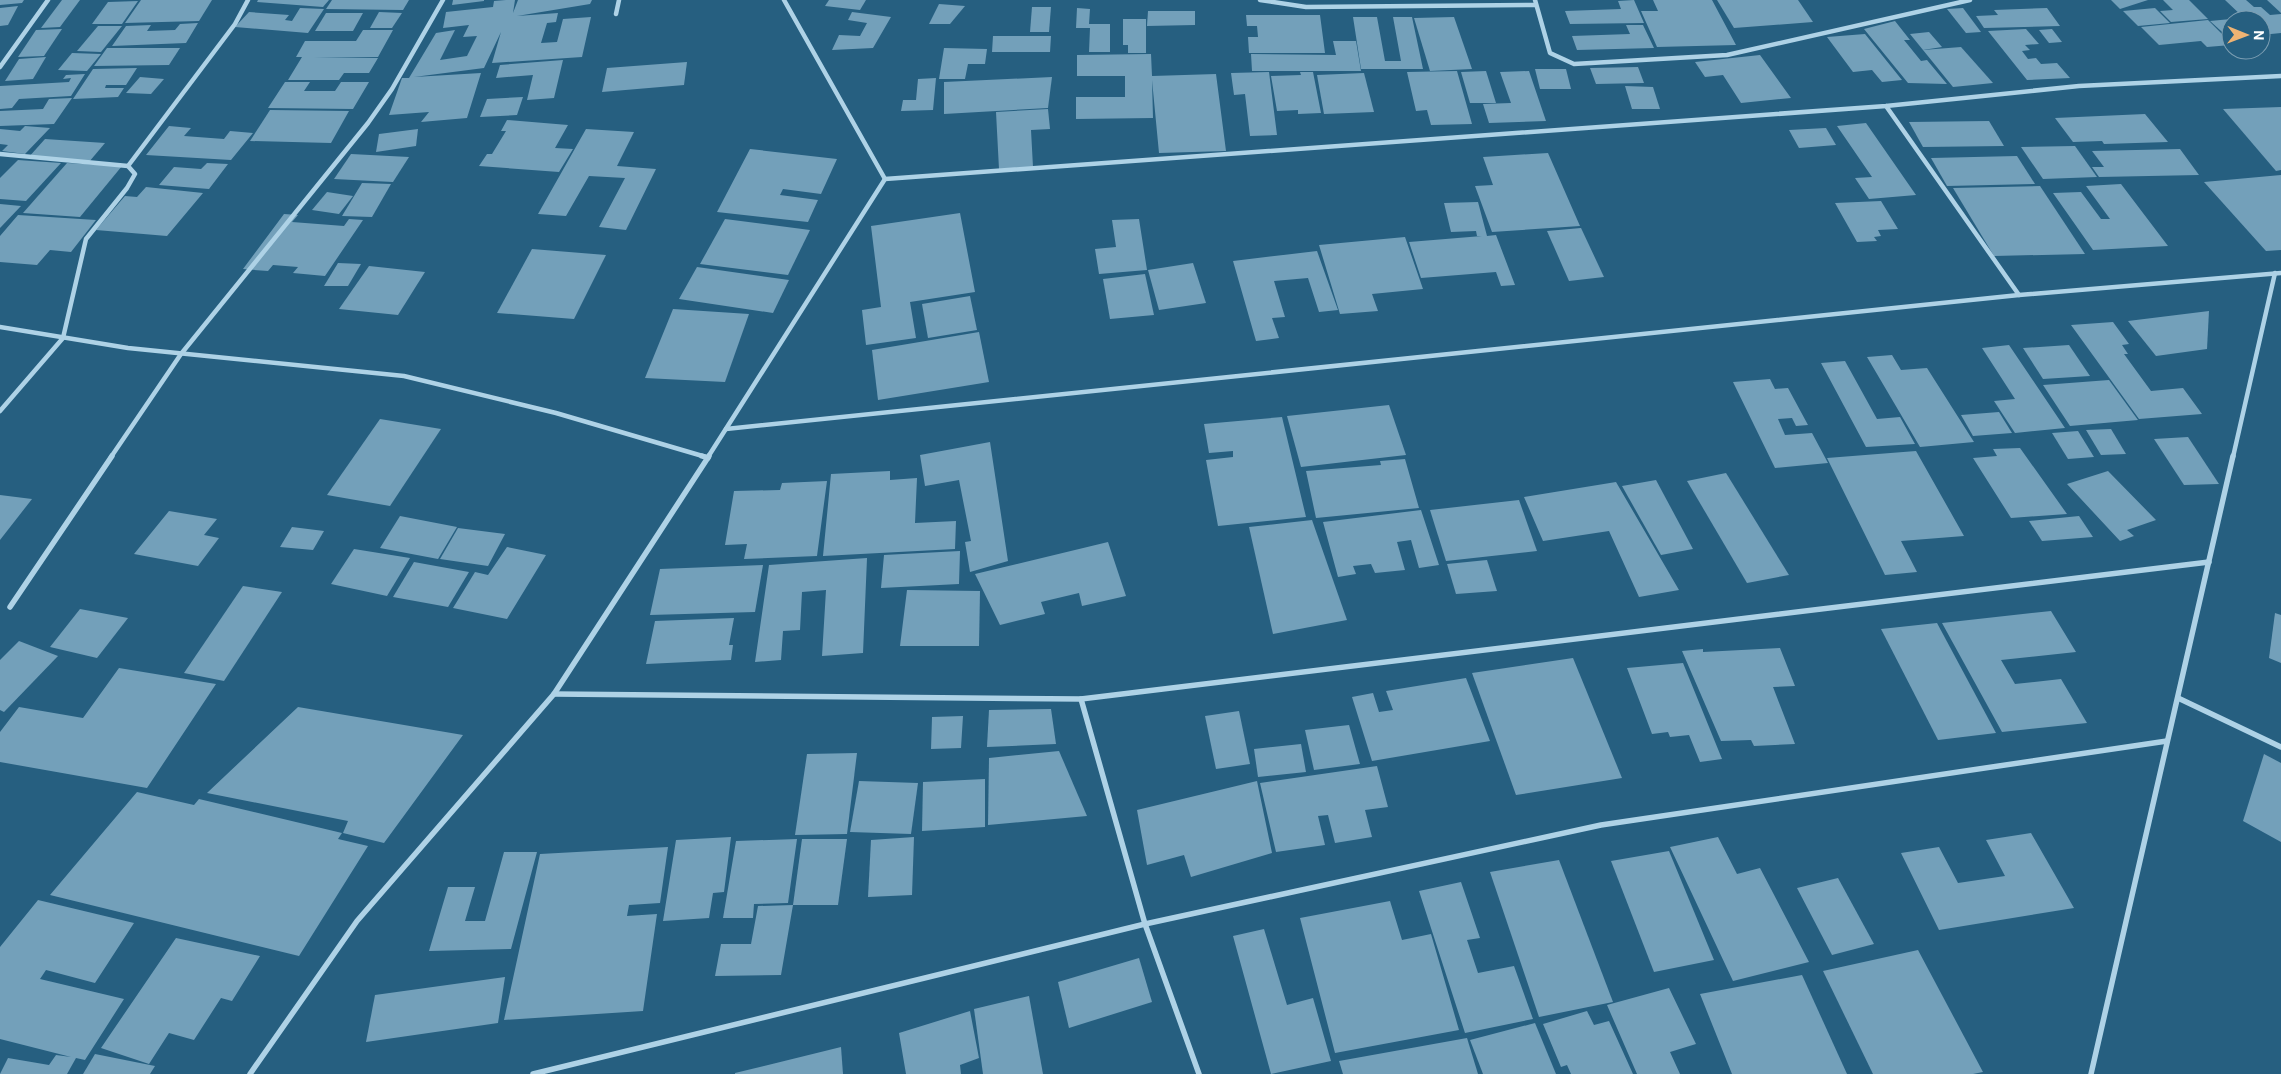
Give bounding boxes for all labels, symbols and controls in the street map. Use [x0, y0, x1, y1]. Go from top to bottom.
north arrow [2221, 10, 2271, 60]
text: N [2251, 30, 2267, 40]

